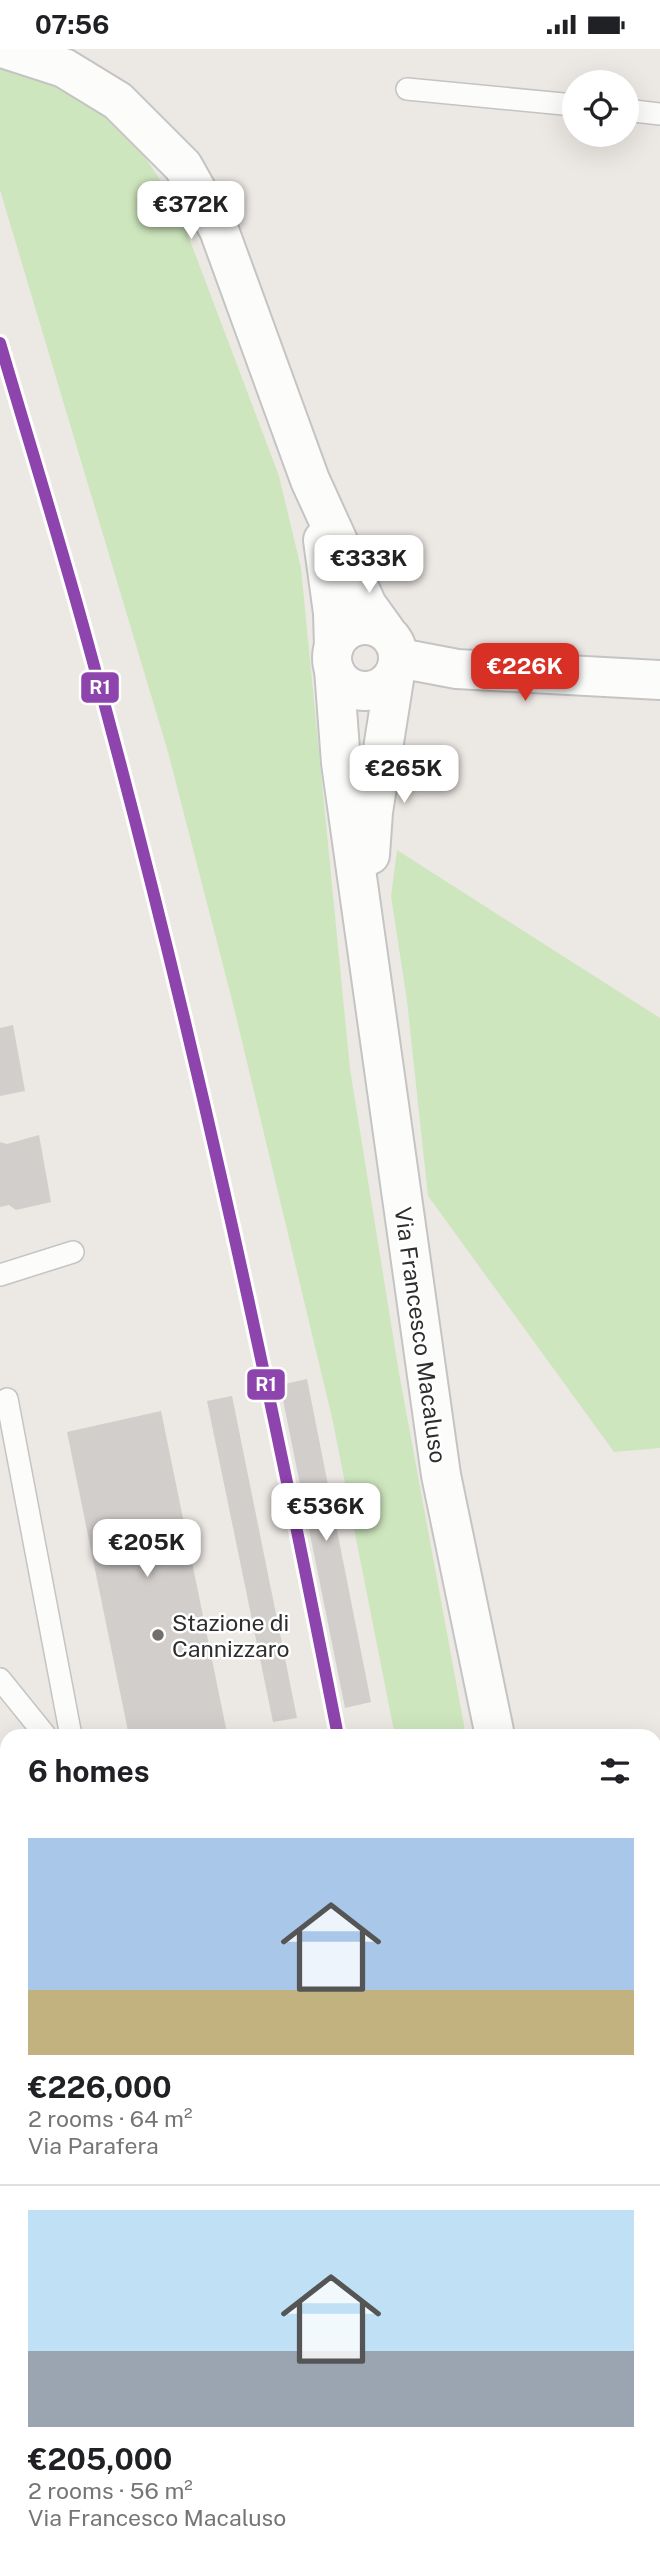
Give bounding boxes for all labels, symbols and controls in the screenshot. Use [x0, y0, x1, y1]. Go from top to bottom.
text: 07:56 [35, 9, 109, 40]
map controls [562, 70, 639, 147]
button: locate [562, 70, 639, 147]
pin: €372K [142, 181, 240, 241]
text: €372K [153, 190, 229, 217]
pin: €333K [320, 535, 418, 595]
text: €333K [330, 544, 408, 571]
pin: €226K [476, 643, 574, 703]
text: €226K [487, 652, 563, 679]
line badge: R1 [80, 671, 120, 704]
text: R1 [89, 676, 111, 698]
pin: €265K [355, 745, 453, 805]
text: €265K [366, 754, 442, 781]
street label: Via Francesco Macaluso [390, 1205, 452, 1465]
line badge: R1 [246, 1368, 286, 1401]
text: R1 [255, 1373, 277, 1395]
pin: €536K [277, 1483, 375, 1543]
text: €536K [287, 1492, 365, 1519]
pin: €205K [98, 1519, 196, 1579]
text: €205K [109, 1528, 185, 1555]
place label: Stazione di Cannizzaro [172, 1609, 290, 1662]
marker: Stazione di Cannizzaro [150, 1627, 166, 1643]
icon: filters [596, 1752, 634, 1790]
text: 6 homes [28, 1753, 150, 1789]
icon: home [268, 1884, 394, 2010]
text: €226,000 [28, 2069, 172, 2105]
text: 2 rooms · 64 m² [28, 2105, 192, 2132]
text: Via Parafera [28, 2132, 159, 2159]
icon: home [268, 2256, 394, 2382]
text: €205,000 [28, 2441, 172, 2477]
text: 2 rooms · 56 m² [28, 2477, 193, 2504]
text: Via Francesco Macaluso [28, 2504, 286, 2531]

